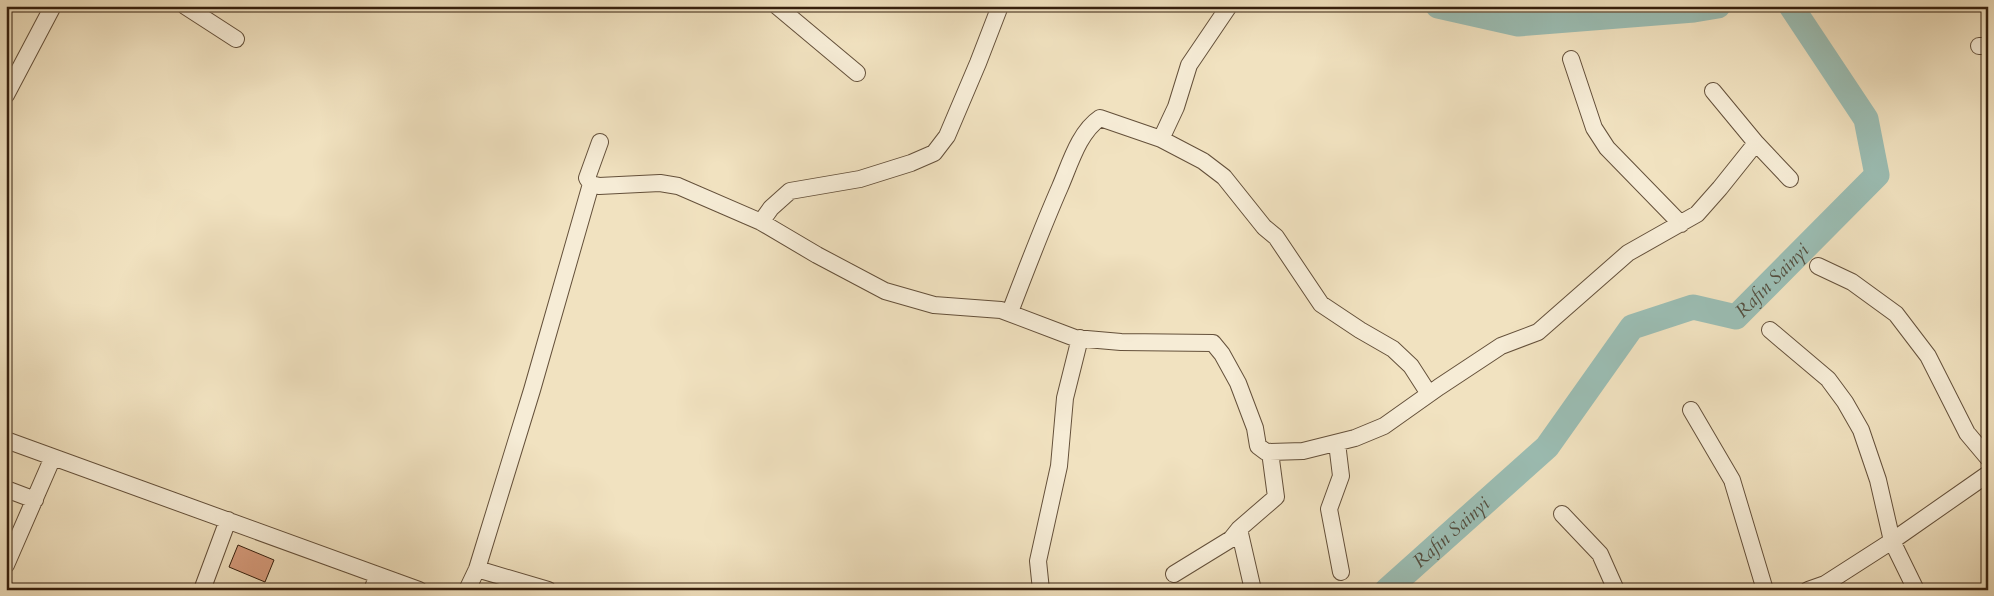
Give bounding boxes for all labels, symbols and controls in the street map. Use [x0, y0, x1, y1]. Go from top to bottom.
water label: Rafin Sainyi [1729, 237, 1815, 324]
water label: Rafin Sainyi [1407, 491, 1496, 574]

